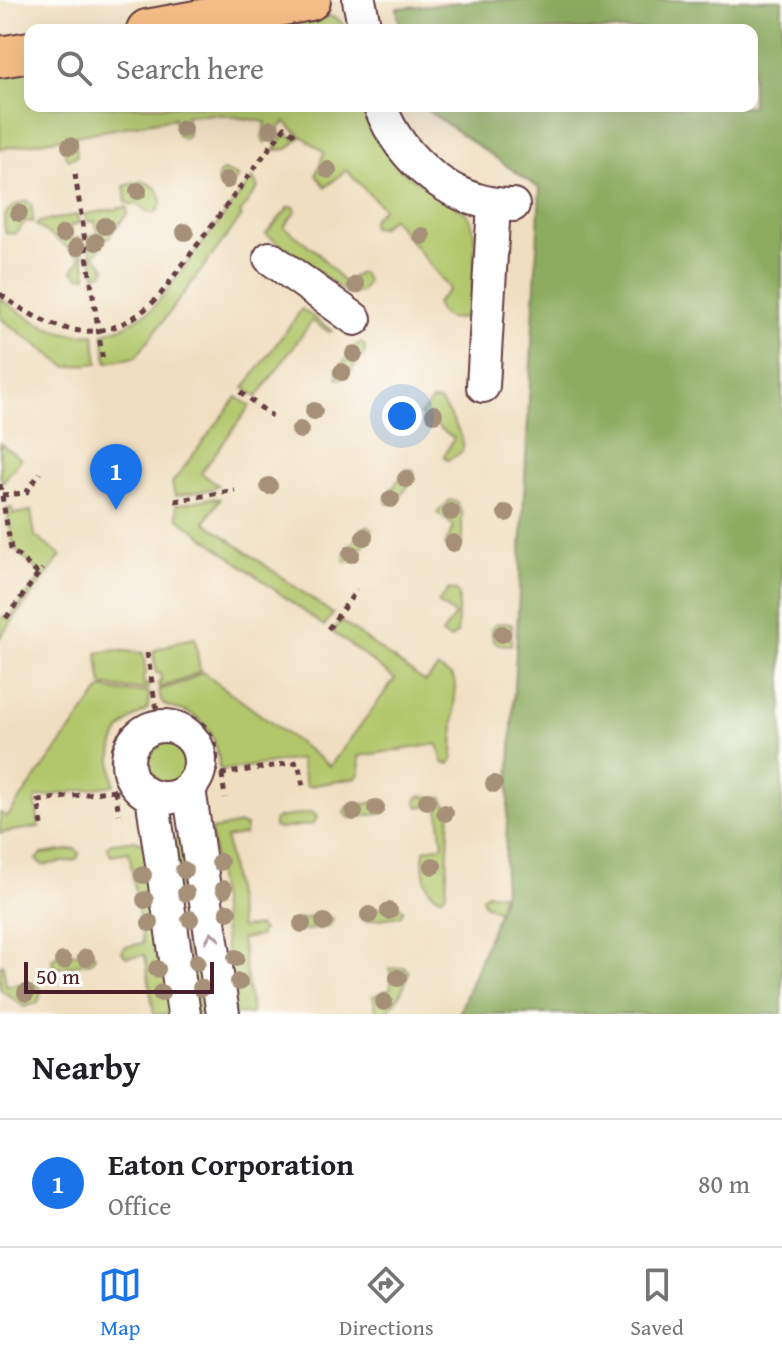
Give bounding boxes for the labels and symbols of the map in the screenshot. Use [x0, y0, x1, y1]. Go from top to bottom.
your location [382, 396, 422, 436]
pin: 1 [90, 444, 142, 510]
one-way arrow [204, 930, 221, 944]
scale bar [24, 958, 214, 994]

